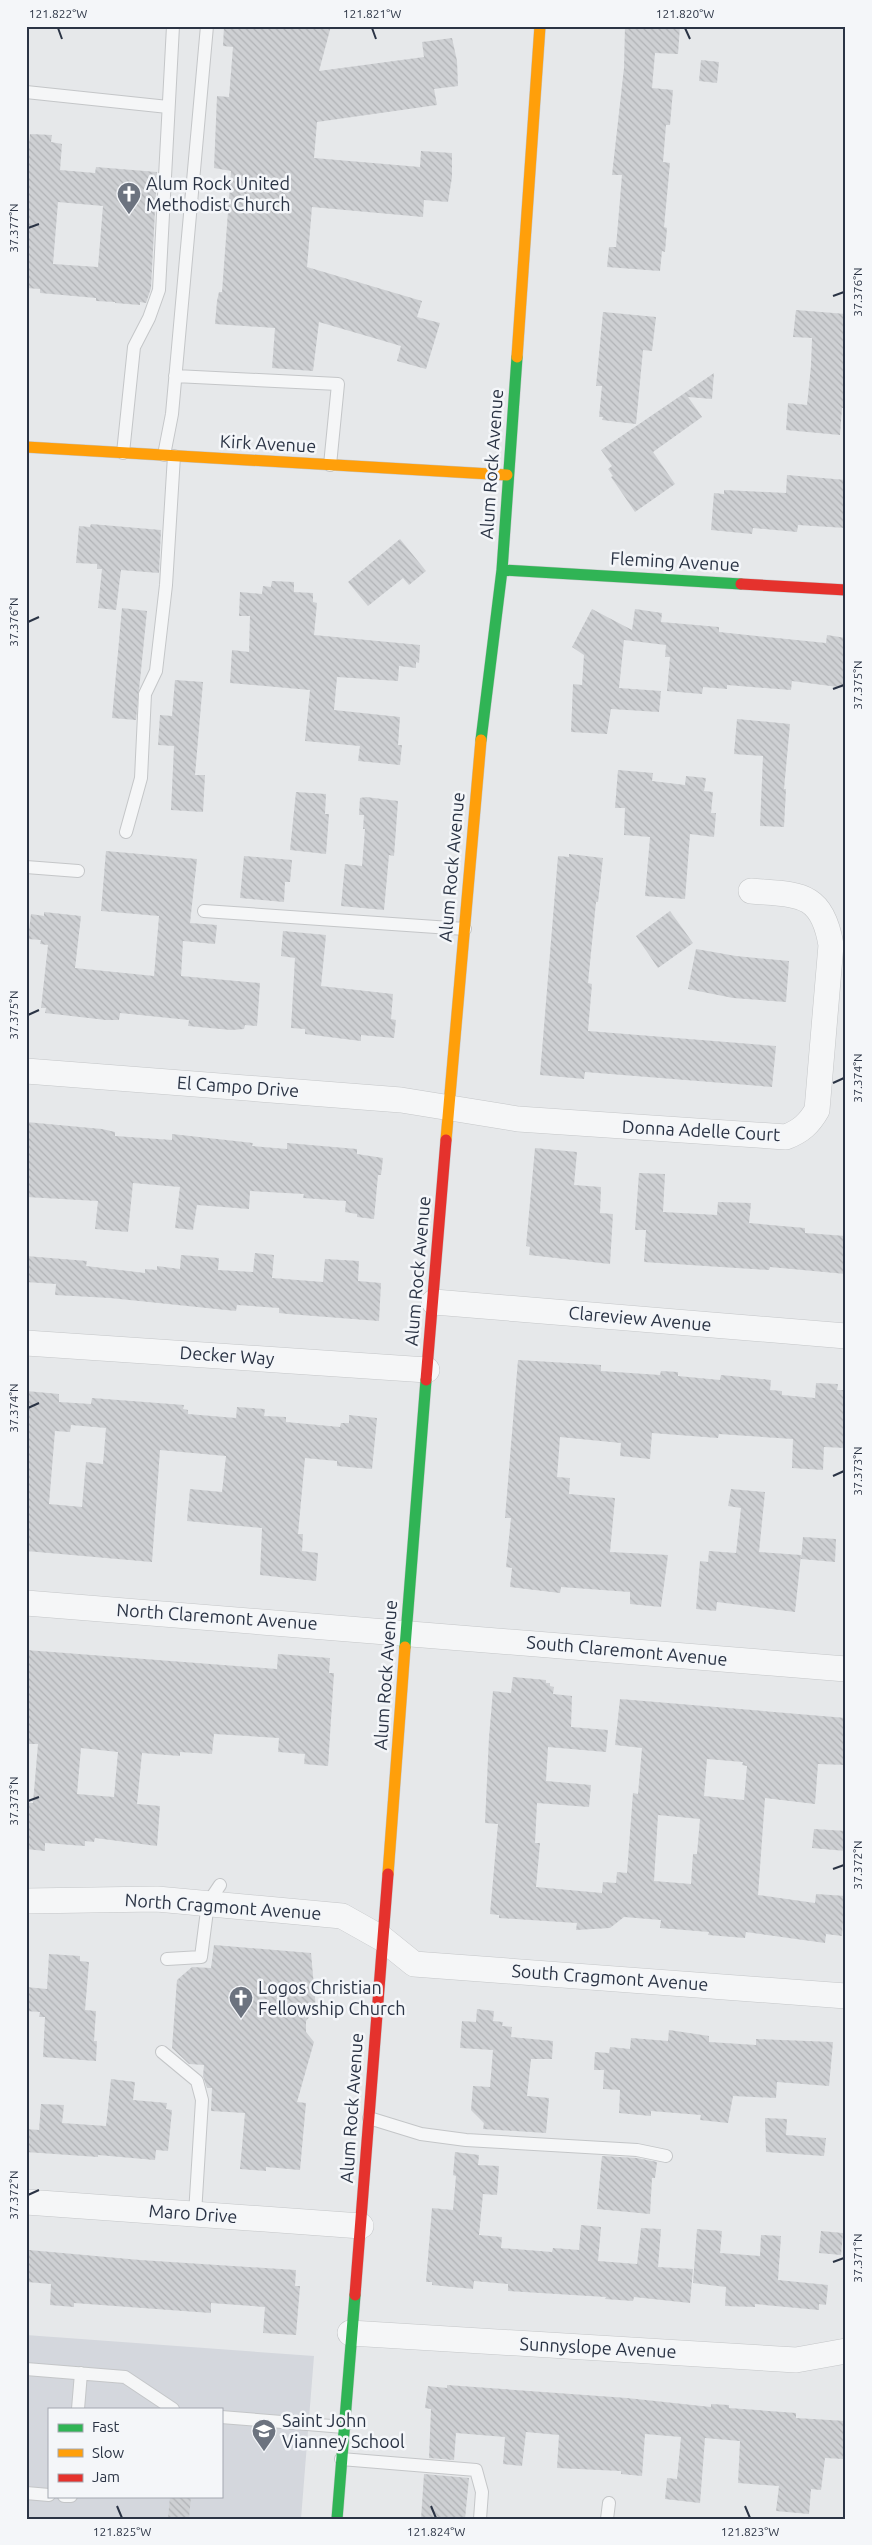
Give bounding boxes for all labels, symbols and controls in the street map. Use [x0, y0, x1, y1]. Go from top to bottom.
text: 121.822°W [29, 7, 87, 20]
text: 121.821°W [343, 7, 401, 20]
text: 121.820°W [656, 7, 714, 20]
place label: Alum Rock United Methodist Church [146, 173, 290, 214]
church icon: Alum Rock United Methodist Church [116, 181, 142, 215]
text: 37.377°N [7, 203, 20, 253]
text: 37.376°N [851, 267, 864, 317]
street label: Alum Rock Avenue [476, 388, 506, 540]
street label: Kirk Avenue [219, 430, 317, 456]
street label: Fleming Avenue [610, 548, 740, 574]
text: 37.376°N [7, 597, 20, 647]
text: 37.375°N [851, 660, 864, 710]
street label: Alum Rock Avenue [434, 791, 468, 943]
text: 37.375°N [7, 990, 20, 1040]
text: 37.374°N [851, 1053, 864, 1103]
street label: El Campo Drive [176, 1072, 300, 1100]
street label: Donna Adelle Court [621, 1116, 781, 1144]
street label: Alum Rock Avenue [400, 1195, 434, 1347]
street label: Clareview Avenue [568, 1302, 712, 1334]
street label: Decker Way [179, 1342, 275, 1368]
text: 37.374°N [7, 1383, 20, 1433]
text: 37.373°N [851, 1446, 864, 1496]
street label: North Claremont Avenue [116, 1599, 318, 1633]
street label: Alum Rock Avenue [370, 1599, 400, 1751]
street label: South Claremont Avenue [526, 1631, 728, 1669]
text: 37.373°N [7, 1776, 20, 1826]
text: 37.372°N [851, 1840, 864, 1890]
street label: North Cragmont Avenue [124, 1889, 322, 1923]
street label: South Cragmont Avenue [511, 1960, 709, 1994]
place label: Logos Christian Fellowship Church [258, 1977, 405, 2018]
church icon: Logos Christian Fellowship Church [228, 1985, 254, 2019]
street label: Alum Rock Avenue [336, 2032, 366, 2184]
text: 37.372°N [7, 2170, 20, 2220]
street label: Maro Drive [148, 2200, 238, 2226]
text: 37.371°N [851, 2233, 864, 2283]
street label: Sunnyslope Avenue [519, 2333, 677, 2361]
legend [48, 2408, 222, 2498]
place label: Saint John Vianney School [282, 2410, 405, 2451]
text: Fast [92, 2418, 120, 2435]
school or university icon: Saint John Vianney School [251, 2418, 277, 2452]
text: Slow [92, 2444, 125, 2461]
text: Jam [92, 2468, 120, 2485]
text: 121.825°W [93, 2525, 151, 2538]
text: 121.824°W [407, 2525, 465, 2538]
text: 121.823°W [721, 2525, 779, 2538]

